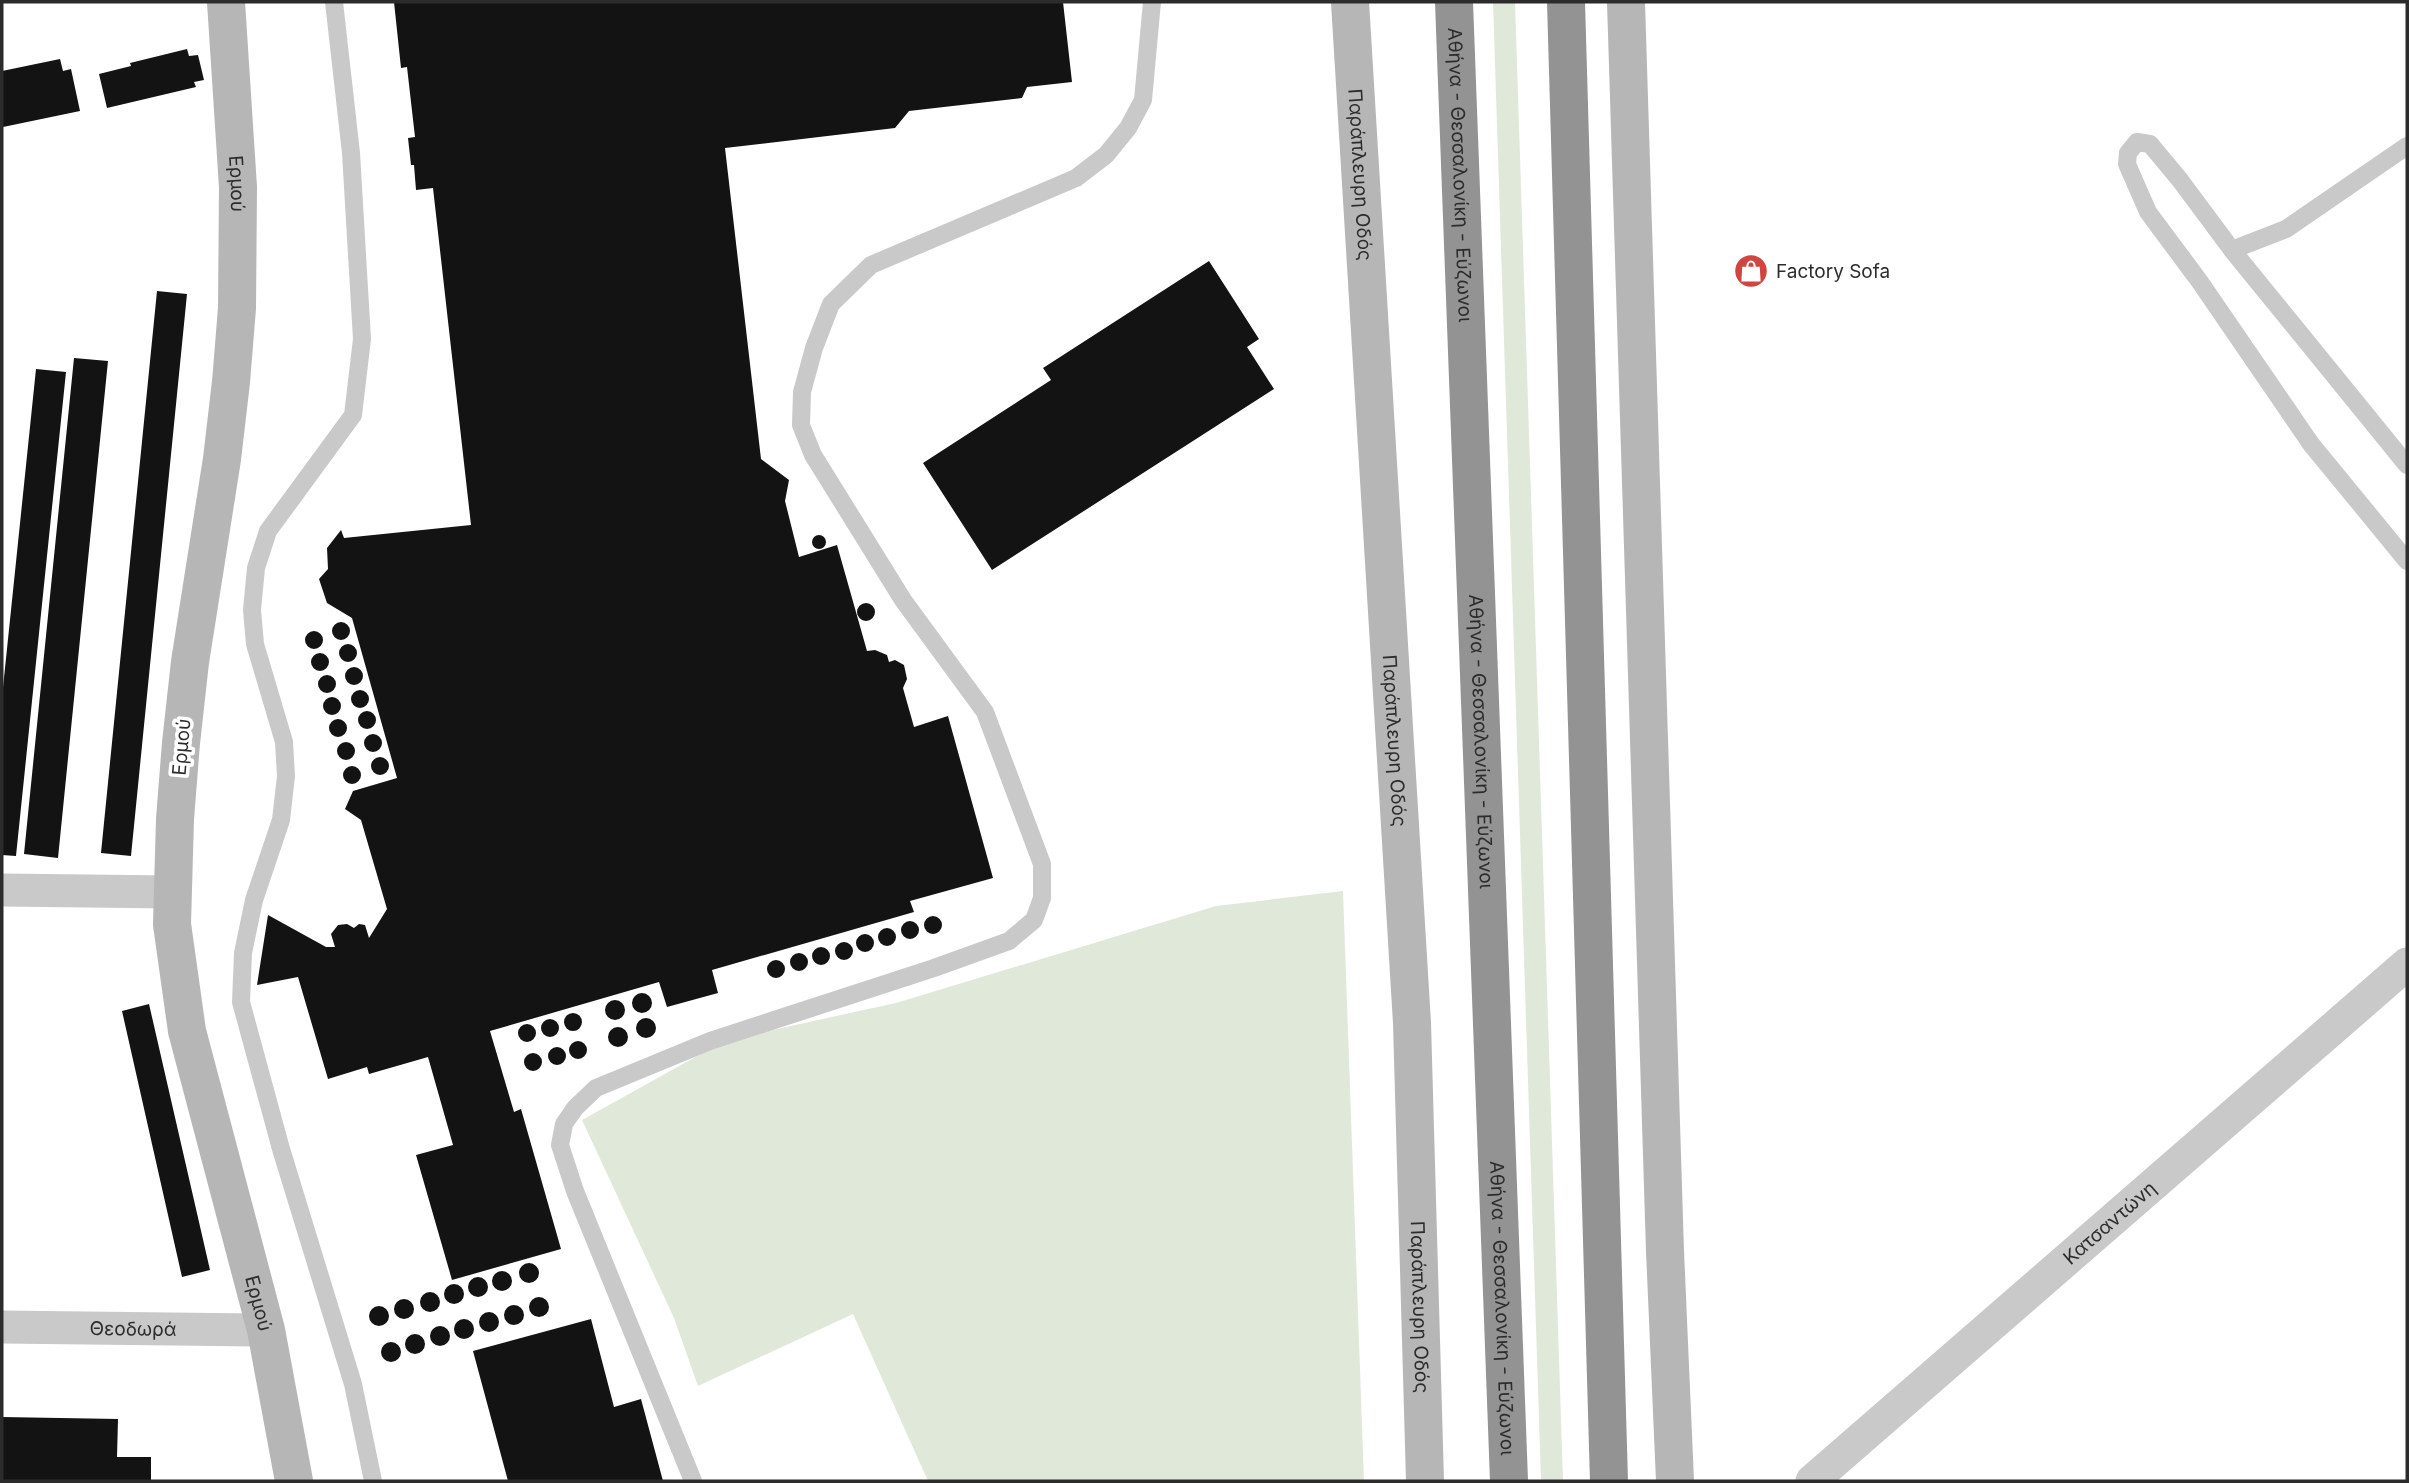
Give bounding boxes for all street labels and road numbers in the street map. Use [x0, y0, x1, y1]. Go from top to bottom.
street label: Αθήνα - Θεσσαλονίκη - Εύζωνοι [1443, 27, 1477, 323]
street label: Παράπλευρη Οδός [1343, 88, 1377, 261]
street label: Ερμού [224, 155, 249, 212]
street label: Αθήνα - Θεσσαλονίκη - Εύζωνοι [1464, 594, 1498, 889]
street label: Παράπλευρη Οδός [1378, 654, 1411, 827]
street label: Ερμού [168, 718, 195, 776]
street label: Αθήνα - Θεσσαλονίκη - Εύζωνοι [1485, 1160, 1519, 1456]
street label: Κατσαντώνη [2059, 1176, 2161, 1269]
street label: Παράπλευρη Οδός [1406, 1221, 1434, 1393]
street label: Ερμού [240, 1273, 277, 1334]
street label: Θεοδωρά [89, 1317, 177, 1341]

